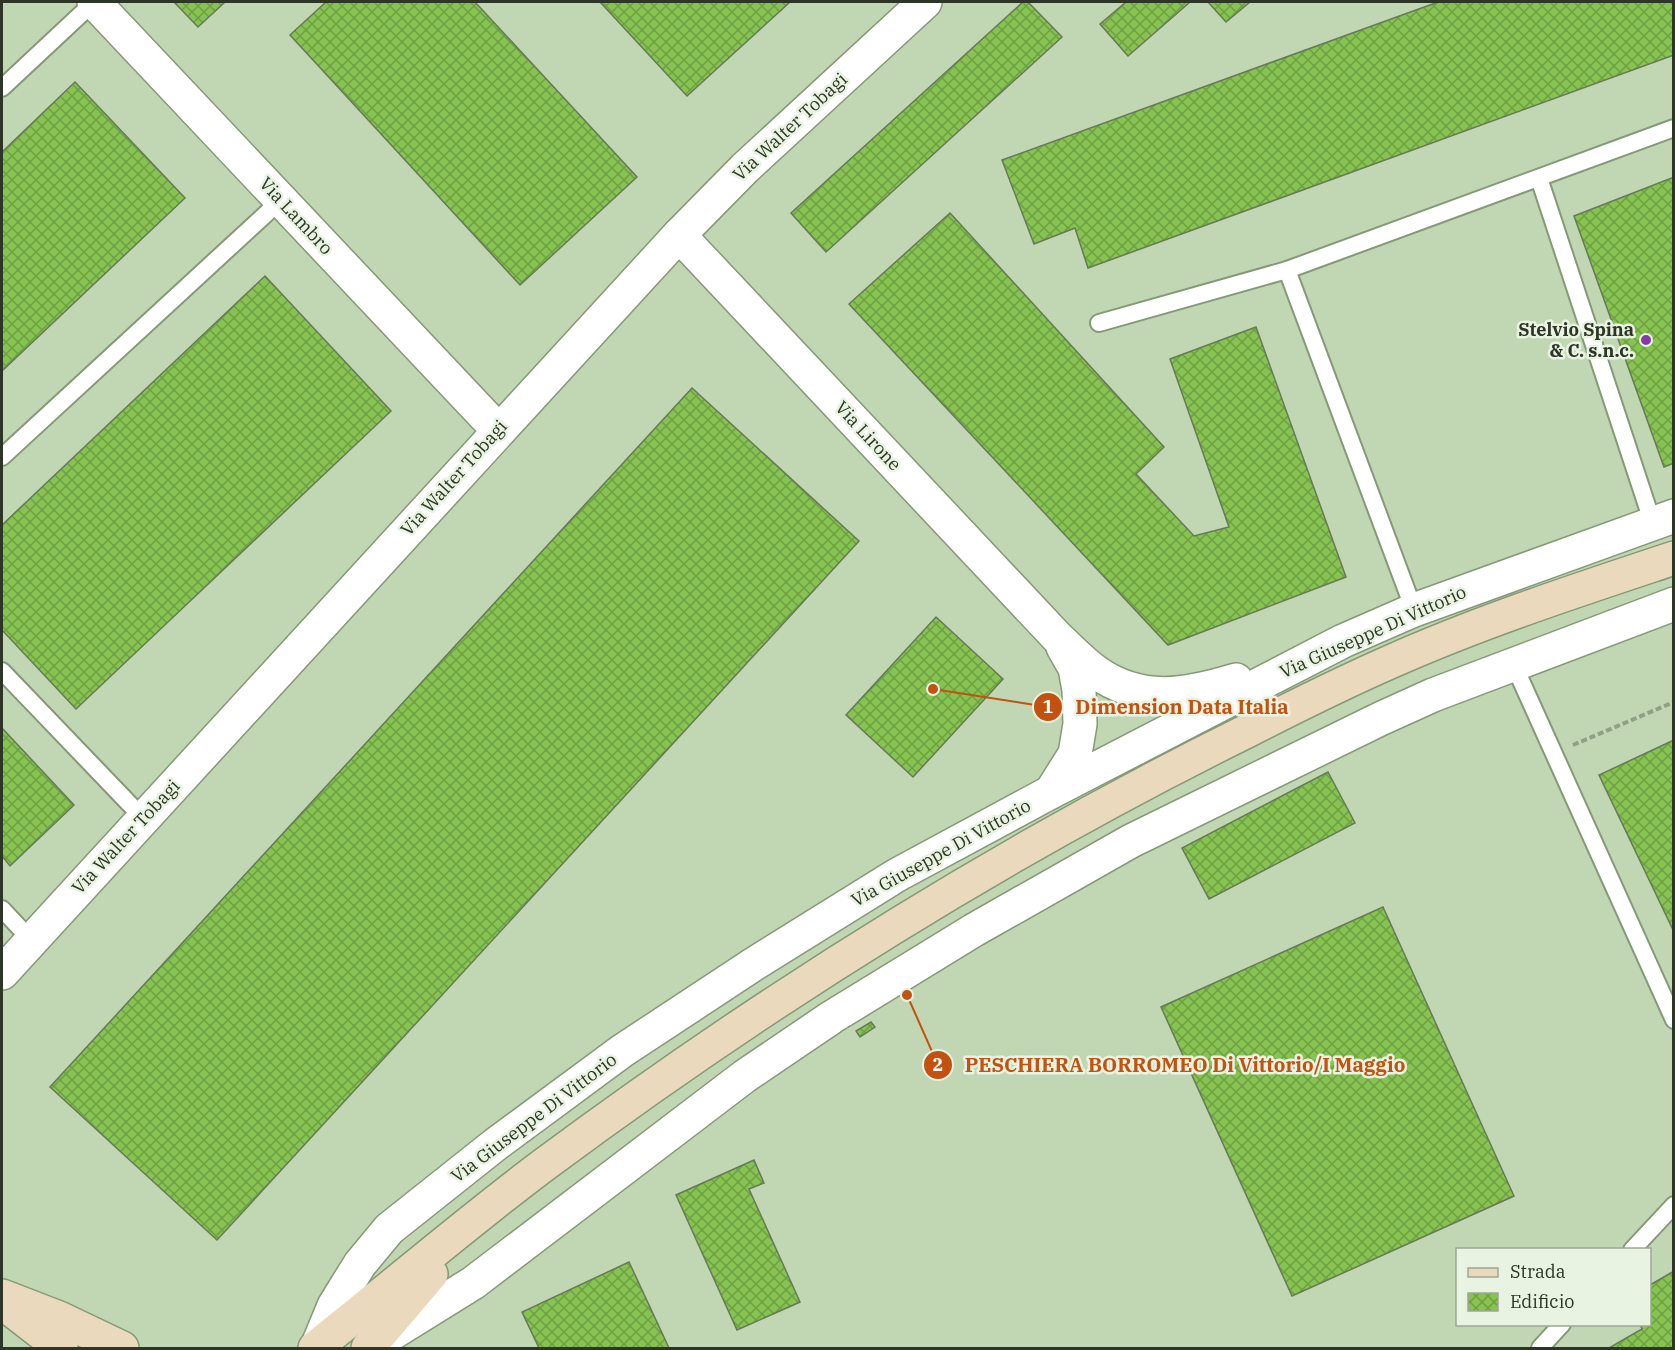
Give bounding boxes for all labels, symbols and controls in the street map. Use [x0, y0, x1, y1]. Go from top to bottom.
street label: Via Walter Tobagi [728, 67, 852, 186]
street label: Via Lambro [255, 172, 338, 259]
place label: Stelvio Spina & C. s.n.c. [1518, 318, 1634, 362]
marker: Stelvio Spina & C. s.n.c. [1639, 333, 1653, 347]
street label: Via Lirone [830, 396, 906, 475]
street label: Via Walter Tobagi [395, 415, 512, 540]
street label: Via Giuseppe Di Vittorio [1276, 580, 1470, 683]
callout: Dimension Data Italia [1033, 688, 1301, 726]
text: Dimension Data Italia [1075, 693, 1289, 720]
text: 1 [1043, 695, 1054, 718]
street label: Via Walter Tobagi [67, 774, 185, 899]
street label: Via Giuseppe Di Vittorio [847, 794, 1035, 912]
callout: PESCHIERA BORROMEO Di Vittorio/I Maggio [923, 1046, 1418, 1084]
street label: Via Giuseppe Di Vittorio [446, 1048, 621, 1188]
text: PESCHIERA BORROMEO Di Vittorio/I Maggio [965, 1051, 1405, 1078]
text: 2 [933, 1053, 943, 1076]
legend [1456, 1248, 1651, 1326]
text: Strada [1510, 1260, 1566, 1283]
text: Edificio [1510, 1290, 1574, 1313]

